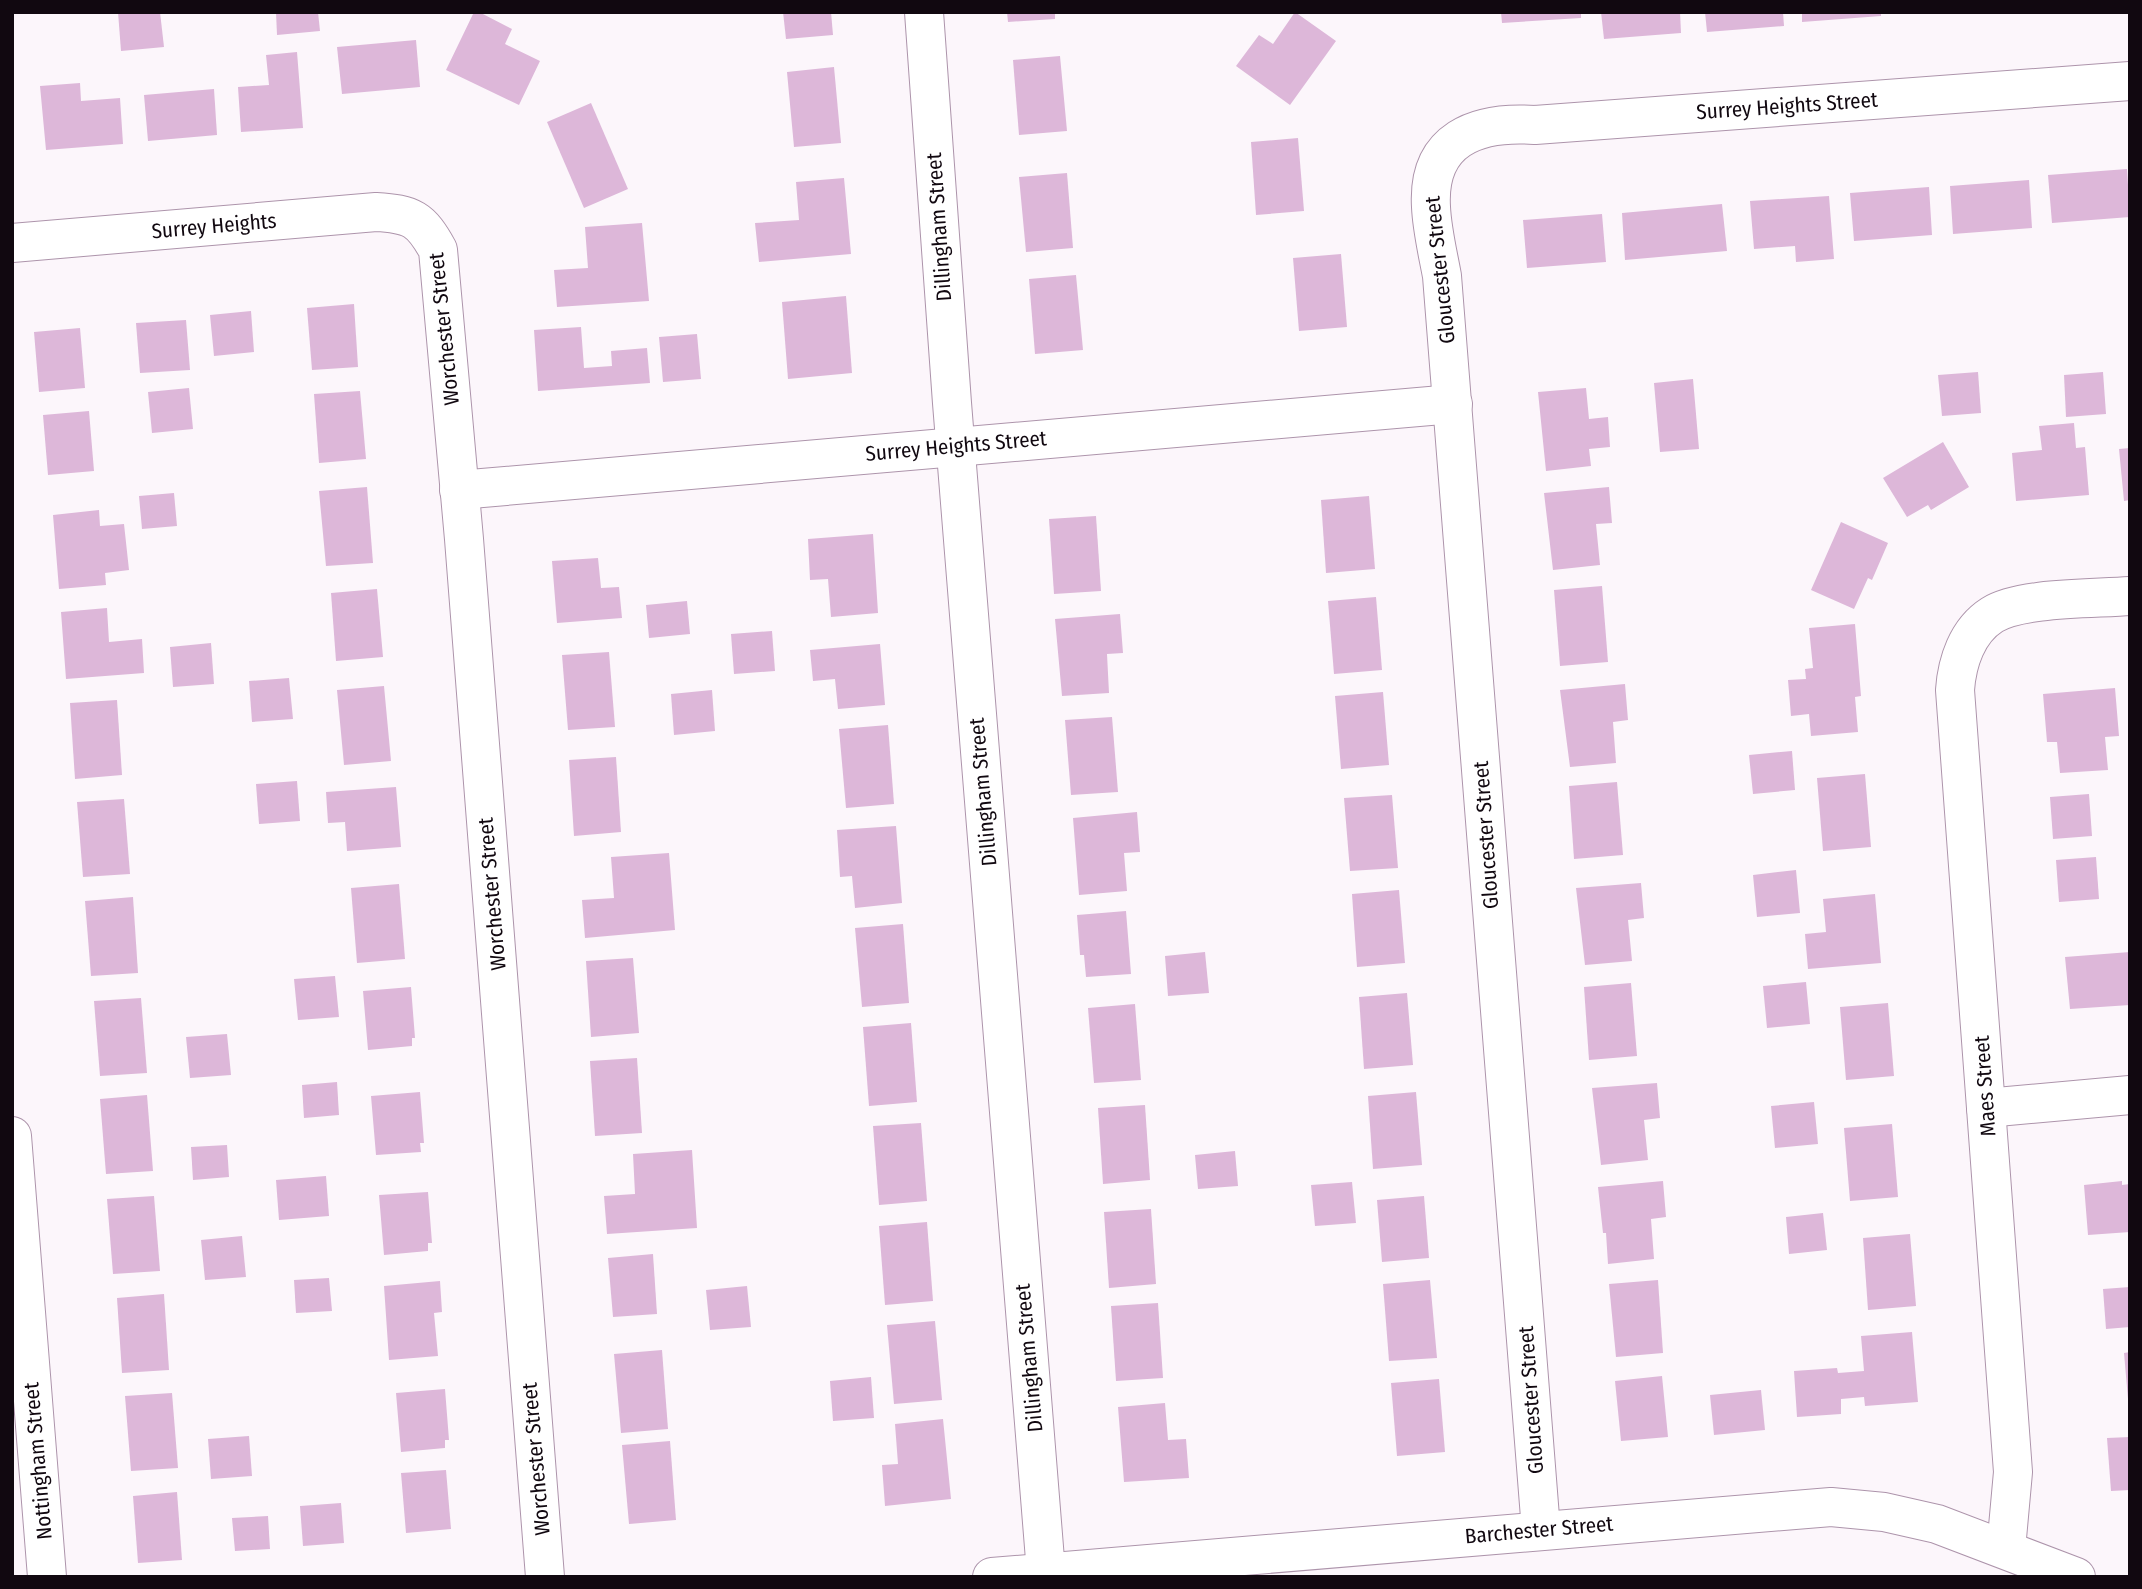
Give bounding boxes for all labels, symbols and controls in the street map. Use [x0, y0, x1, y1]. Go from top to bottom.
street label: Surrey Heights Street [1695, 87, 1879, 125]
street label: Dillingham Street [921, 152, 957, 302]
street label: Gloucester Street [1419, 195, 1461, 345]
street label: Surrey Heights [150, 208, 278, 244]
street label: Worchester Street [423, 251, 465, 407]
street label: Surrey Heights Street [864, 425, 1048, 467]
street label: Dillingham Street [964, 717, 1002, 867]
street label: Gloucester Street [1468, 760, 1504, 910]
street label: Worchester Street [472, 816, 512, 972]
street label: Maes Street [1968, 1035, 2001, 1137]
street label: Dillingham Street [1010, 1283, 1048, 1433]
street label: Gloucester Street [1513, 1325, 1549, 1475]
street label: Nottingham Street [18, 1381, 58, 1541]
street label: Worchester Street [516, 1381, 556, 1537]
street label: Barchester Street [1464, 1511, 1614, 1549]

